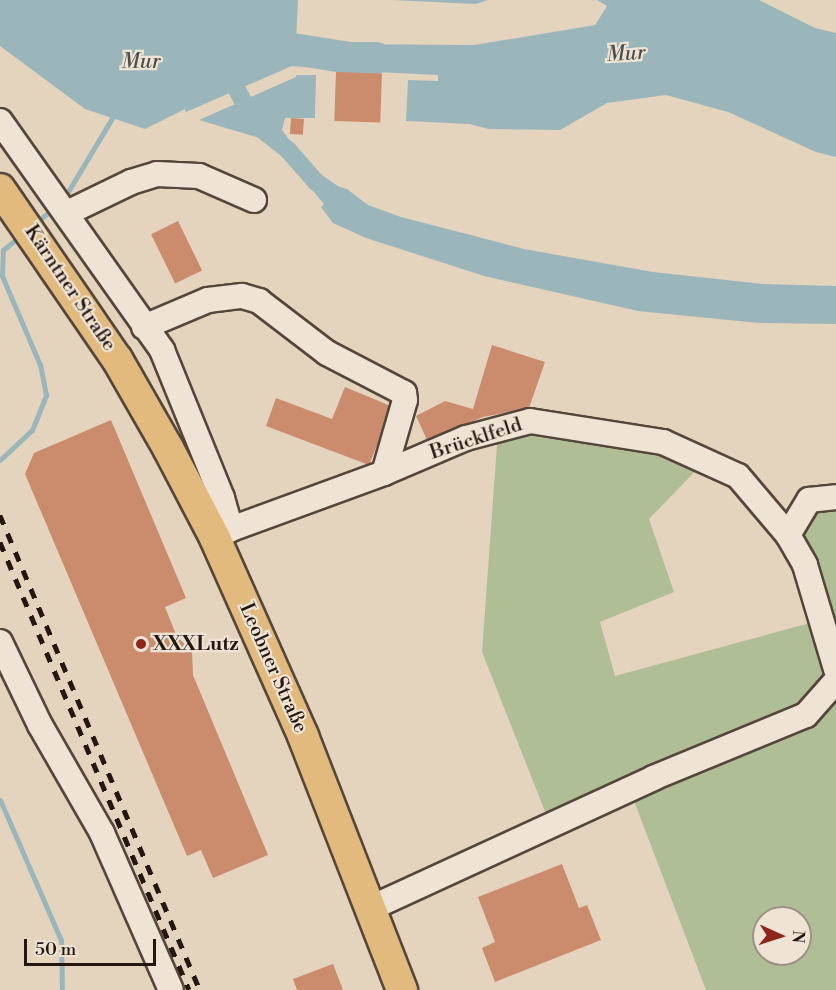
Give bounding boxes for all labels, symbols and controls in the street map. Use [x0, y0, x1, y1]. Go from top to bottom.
water label: Mur [606, 40, 646, 68]
water label: Mur [121, 49, 161, 75]
street label: Kärntner Straße [19, 220, 121, 356]
street label: Brücklfeld [427, 413, 525, 465]
street label: Leobner Straße [234, 599, 312, 737]
place label: XXXLutz [153, 632, 239, 656]
marker: XXXLutz [134, 637, 148, 651]
north arrow [752, 906, 812, 966]
scale bar [27, 927, 159, 965]
text: N [788, 930, 808, 944]
text: 50 m [35, 938, 76, 961]

